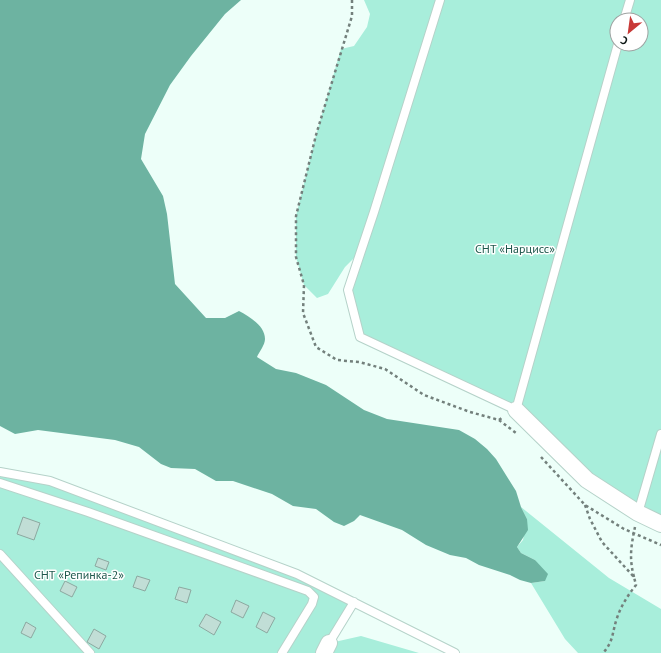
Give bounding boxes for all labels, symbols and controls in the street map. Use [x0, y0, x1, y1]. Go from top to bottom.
north arrow [609, 12, 649, 52]
text: С [618, 33, 630, 48]
park label: СНТ «Нарцисс» [475, 241, 555, 256]
park label: СНТ «Репинка-2» [34, 567, 124, 582]

